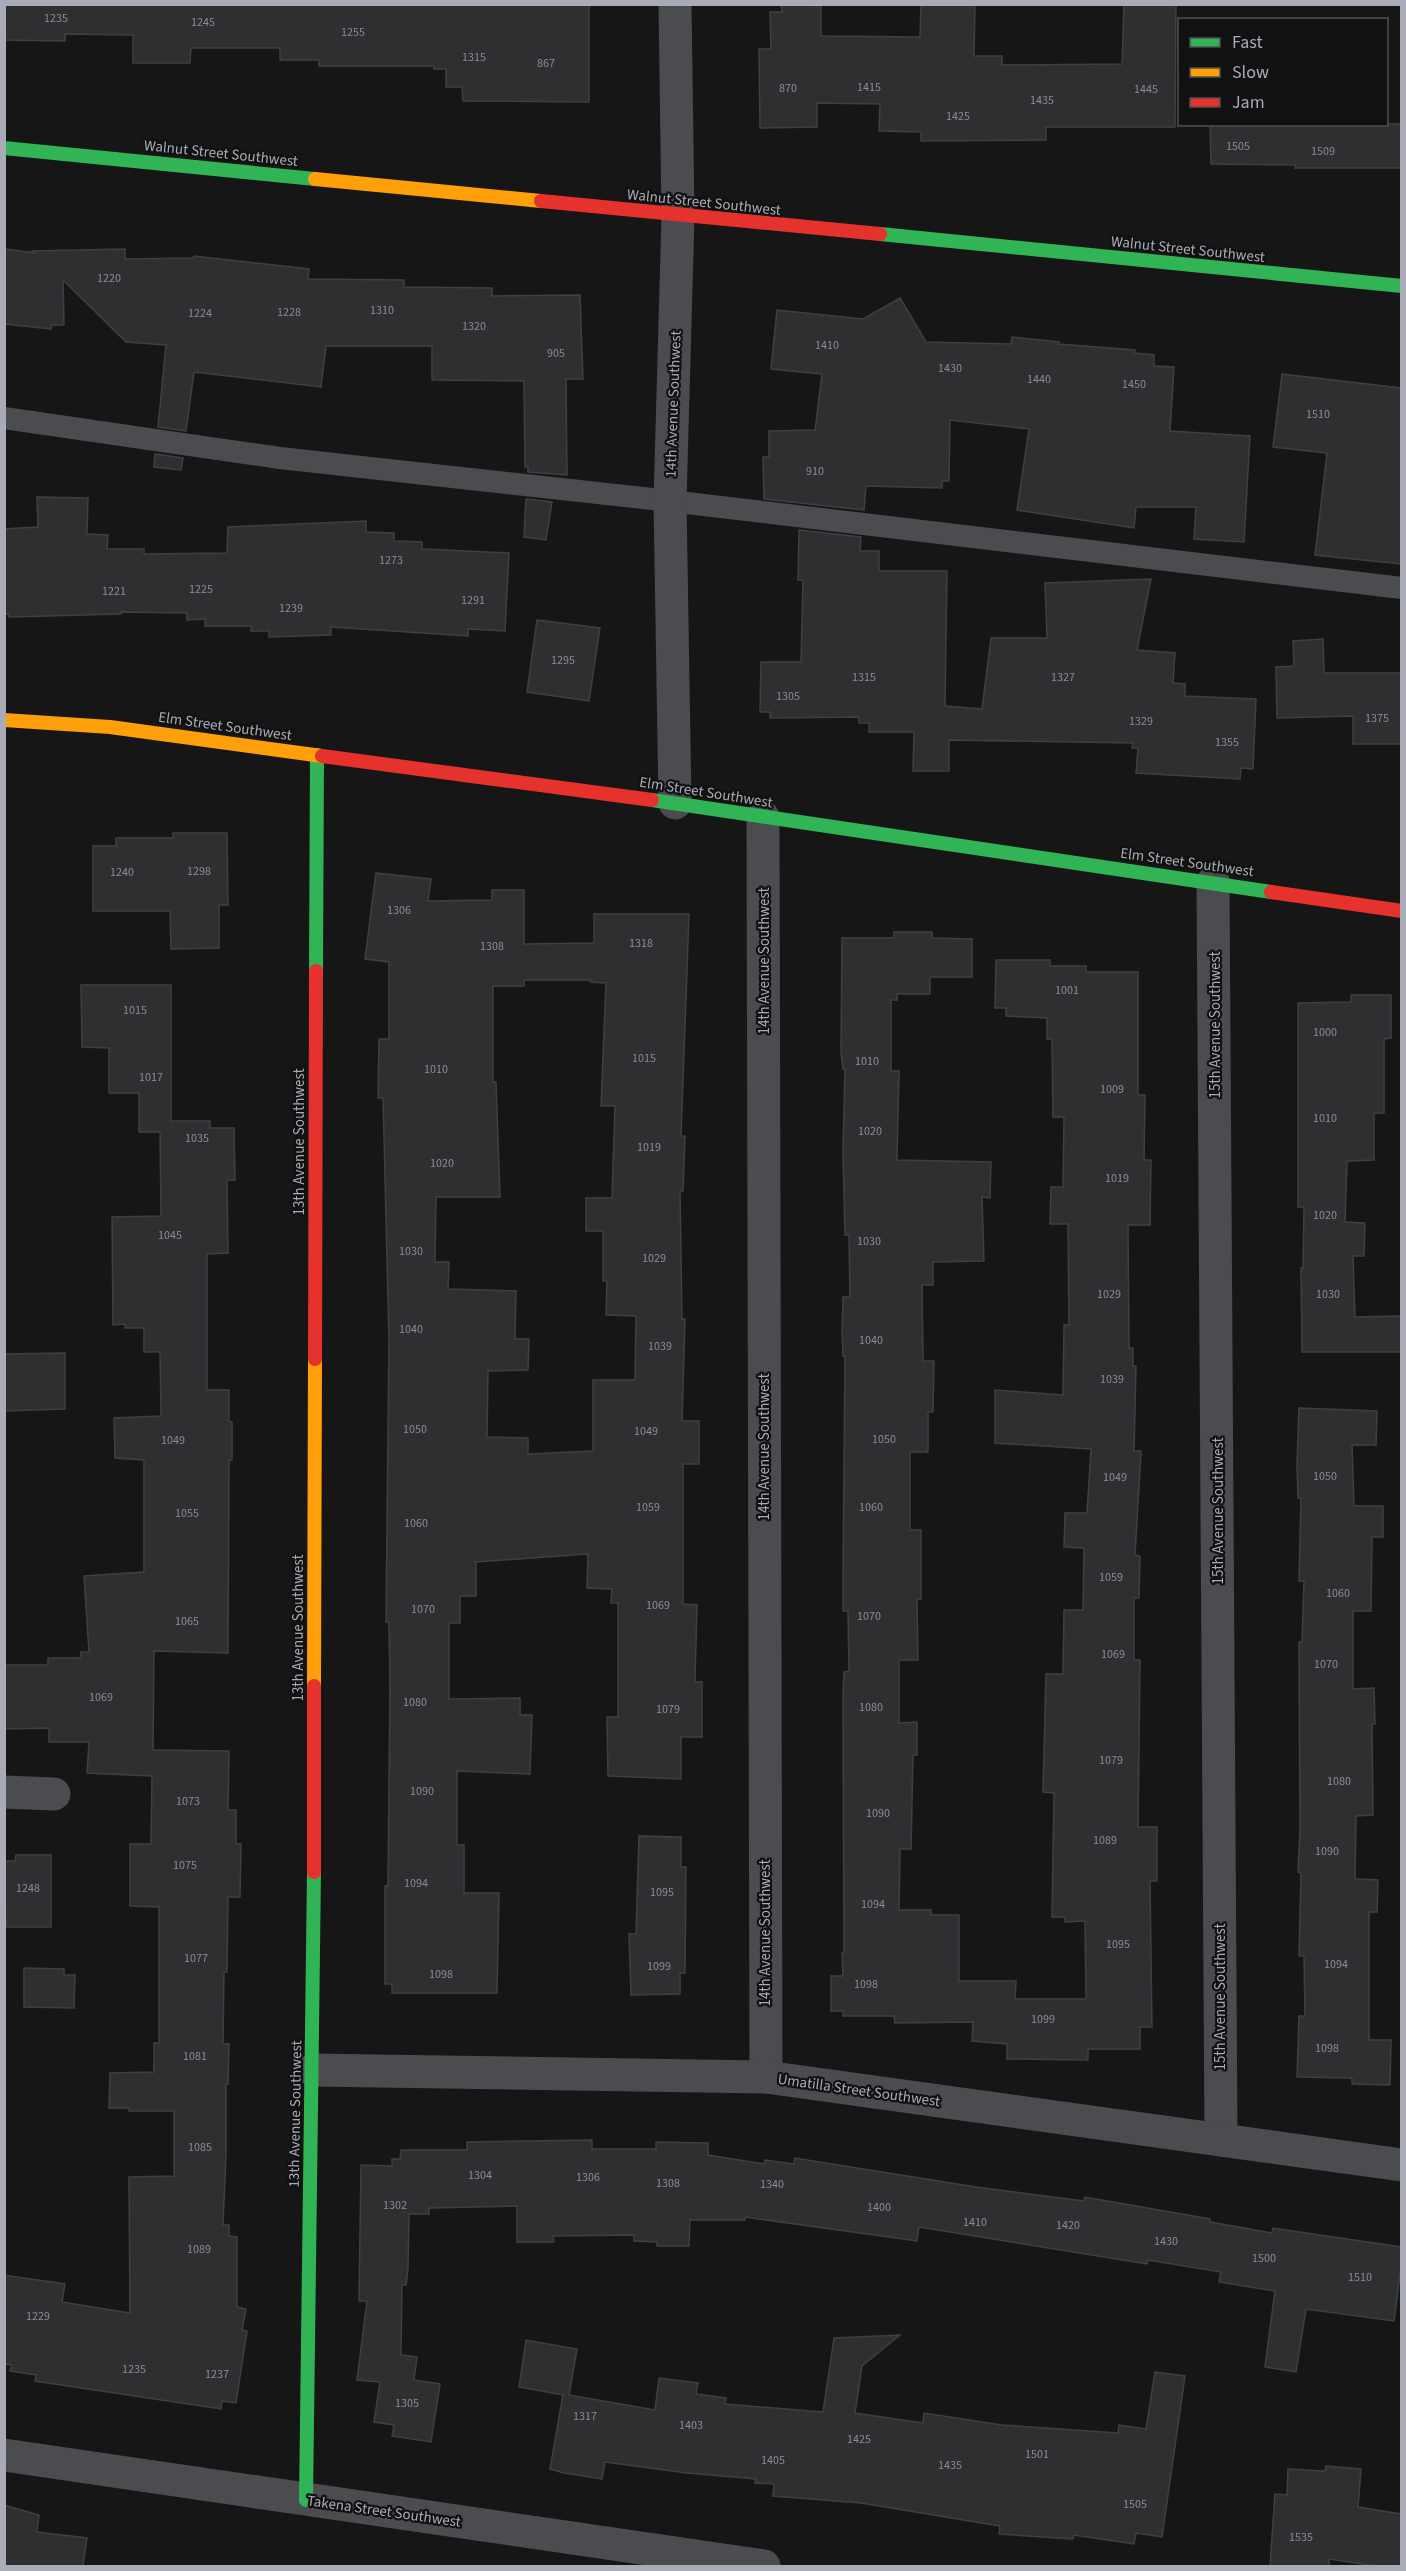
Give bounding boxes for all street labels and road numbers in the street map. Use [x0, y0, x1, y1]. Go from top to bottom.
street label: Walnut Street Southwest [143, 135, 299, 172]
street label: Walnut Street Southwest [626, 184, 782, 221]
street label: Walnut Street Southwest [1110, 231, 1266, 268]
street label: 14th Avenue Southwest [660, 330, 687, 478]
street label: Elm Street Southwest [157, 707, 293, 746]
street label: Elm Street Southwest [638, 772, 774, 813]
street label: Elm Street Southwest [1119, 843, 1255, 882]
street label: 14th Avenue Southwest [754, 887, 775, 1035]
street label: 15th Avenue Southwest [1205, 951, 1226, 1099]
street label: 13th Avenue Southwest [289, 1068, 310, 1216]
street label: 14th Avenue Southwest [754, 1373, 775, 1521]
street label: 15th Avenue Southwest [1208, 1437, 1229, 1585]
street label: 13th Avenue Southwest [288, 1554, 309, 1702]
street label: 14th Avenue Southwest [755, 1859, 776, 2007]
street label: 15th Avenue Southwest [1210, 1923, 1231, 2071]
street label: 13th Avenue Southwest [284, 2040, 307, 2188]
street label: Umatilla Street Southwest [776, 2069, 941, 2112]
street label: Takena Street Southwest [306, 2490, 462, 2533]

